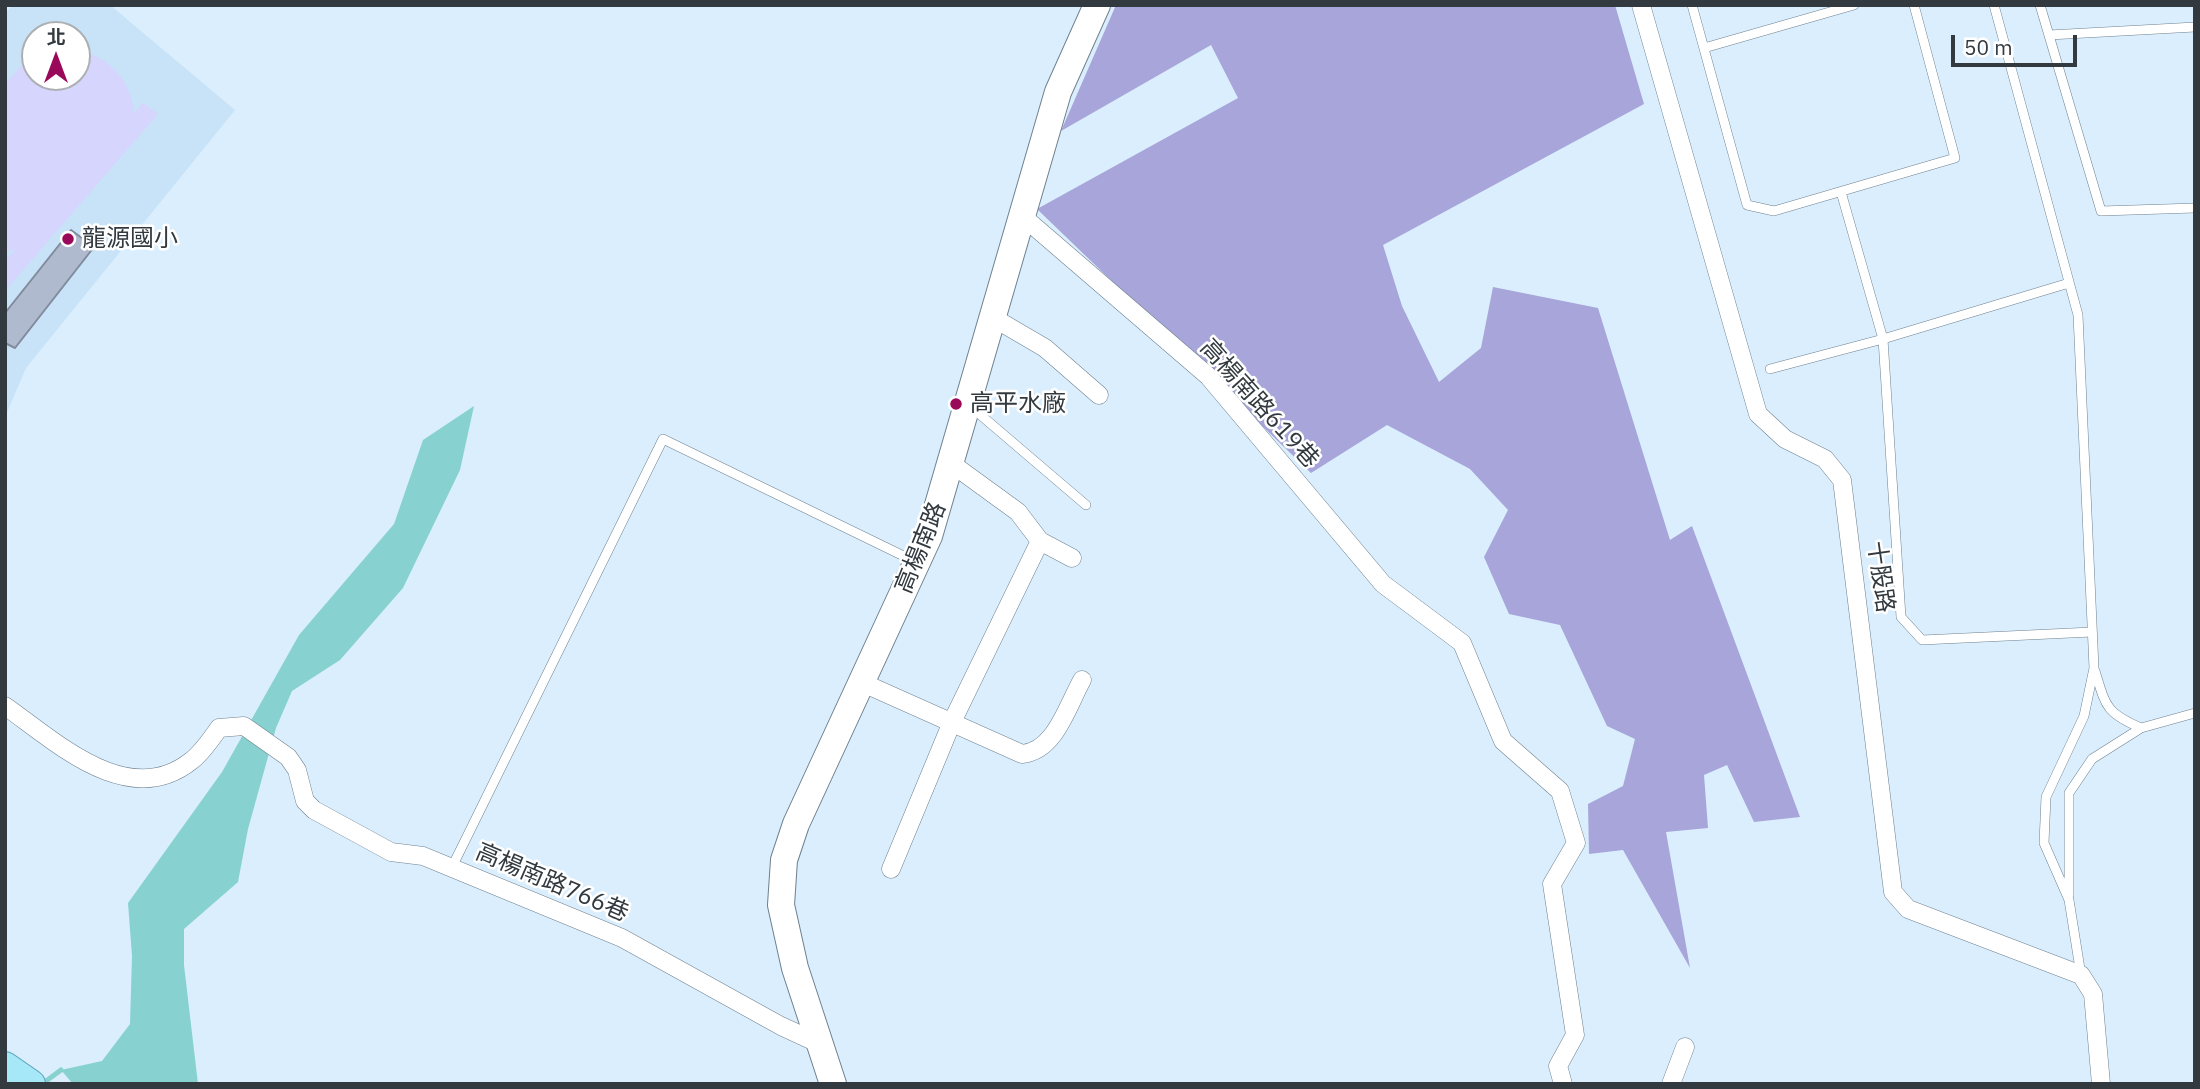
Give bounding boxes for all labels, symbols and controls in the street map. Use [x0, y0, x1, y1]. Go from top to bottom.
north arrow [21, 21, 91, 91]
scale bar [1955, 21, 2081, 65]
text: 北 [46, 25, 66, 49]
text: 50 m [1964, 33, 2013, 61]
place label: 龍源國小 [82, 225, 178, 253]
marker: 龍源國小 [60, 231, 76, 247]
street label: 高楊南路619巷 [1194, 334, 1324, 474]
place label: 高平水廠 [970, 390, 1066, 418]
marker: 高平水廠 [948, 396, 964, 412]
street label: 高楊南路 [890, 498, 952, 598]
street label: 十股路 [1861, 539, 1899, 615]
street label: 高楊南路766巷 [471, 838, 633, 928]

